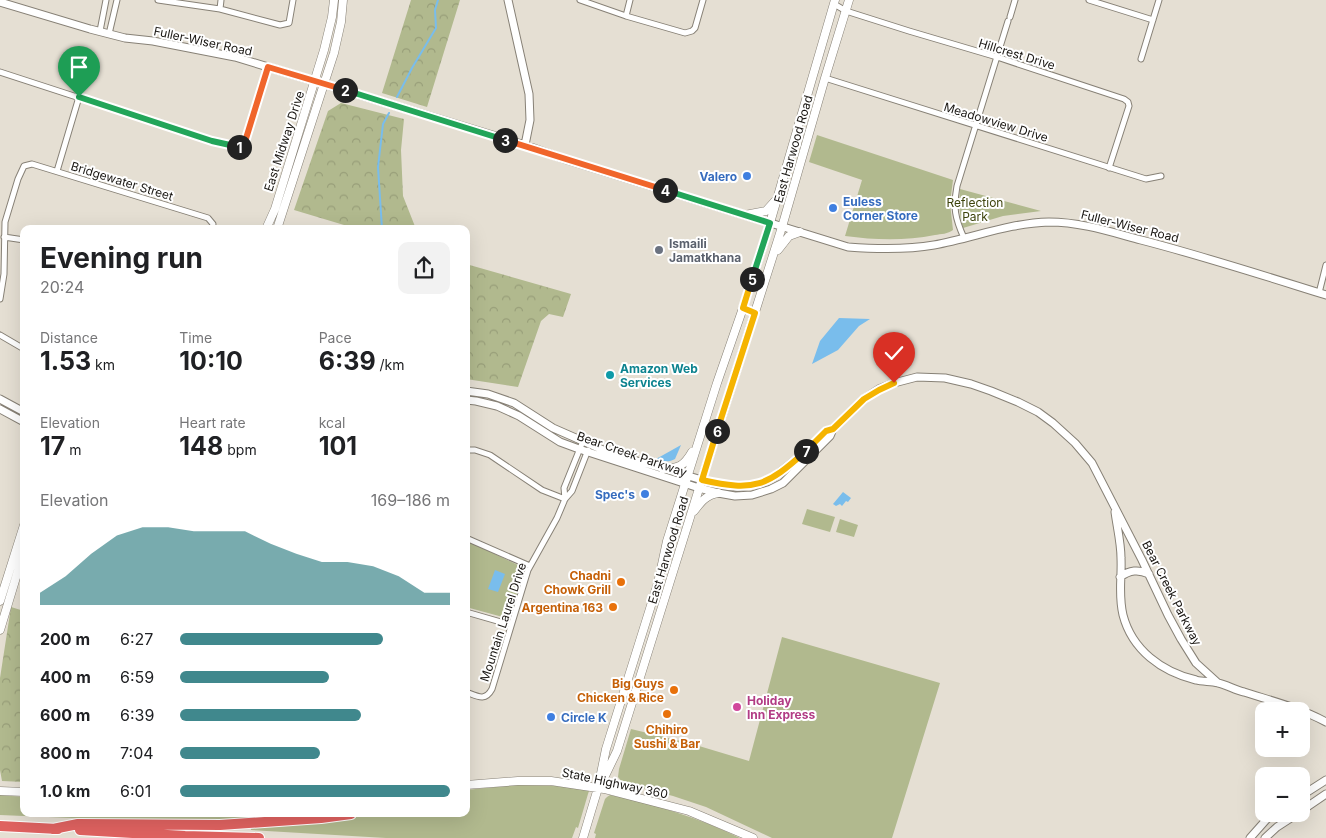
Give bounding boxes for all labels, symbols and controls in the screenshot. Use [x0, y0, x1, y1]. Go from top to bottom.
street label: Fuller-Wiser Road [152, 23, 254, 59]
street label: Hillcrest Drive [977, 35, 1057, 73]
pin [58, 46, 100, 97]
icon: arrive [65, 53, 93, 81]
pin: 2 [332, 78, 358, 102]
text: 2 [341, 82, 350, 99]
street label: East Midway Drive [261, 89, 307, 193]
street label: East Harwood Road [770, 93, 816, 205]
street label: Meadowview Drive [942, 99, 1050, 145]
pin: 3 [492, 128, 518, 152]
text: 3 [501, 132, 510, 149]
pin: 1 [226, 134, 252, 160]
text: 1 [236, 139, 243, 156]
street label: Bridgewater Street [69, 158, 175, 204]
place label: Valero [699, 169, 737, 184]
marker: Valero [741, 170, 753, 182]
pin: 4 [652, 178, 678, 202]
text: 4 [661, 182, 670, 199]
place label: Euless Corner Store [843, 194, 918, 223]
park label: Reflection Park [947, 195, 1003, 224]
marker: Euless Corner Store [827, 202, 839, 214]
street label: Fuller-Wiser Road [1079, 207, 1181, 245]
place label: Ismaili Jamatkhana [669, 236, 741, 265]
text: Evening run [40, 241, 203, 275]
button: share [398, 242, 450, 294]
marker: Ismaili Jamatkhana [653, 244, 665, 256]
pin: 5 [740, 266, 764, 292]
text: 5 [748, 271, 757, 288]
text: 20:24 [40, 277, 84, 297]
text: Distance [40, 329, 98, 346]
text: Time [179, 329, 212, 346]
text: Pace [319, 329, 352, 346]
pin [873, 332, 915, 383]
icon: check [880, 339, 908, 367]
text: 1.53 [40, 346, 91, 376]
text: 10:10 [179, 346, 243, 376]
text: 6:39 [319, 346, 376, 376]
text: km [91, 356, 115, 373]
text: /km [376, 356, 405, 373]
place label: Amazon Web Services [620, 361, 698, 390]
marker: Amazon Web Services [604, 369, 616, 381]
text: Elevation [40, 414, 100, 431]
text: Heart rate [179, 414, 246, 431]
text: kcal [319, 414, 345, 431]
pin: 6 [704, 418, 730, 444]
text: 6 [713, 423, 722, 440]
street label: Bear Creek Parkway [575, 428, 689, 480]
text: 17 [40, 431, 65, 461]
text: 148 [179, 431, 223, 461]
text: 101 [319, 431, 357, 461]
pin: 7 [794, 438, 818, 464]
text: m [65, 441, 82, 458]
text: bpm [223, 441, 257, 458]
text: 7 [802, 443, 811, 460]
place label: Spec's [595, 487, 635, 502]
marker: Spec's [639, 488, 651, 500]
text: Elevation [40, 490, 109, 510]
text: 169–186 m [371, 490, 450, 510]
street label: East Harwood Road [645, 494, 691, 606]
street label: Bear Creek Parkway [1139, 538, 1205, 648]
street label: Mountain Laurel Drive [477, 561, 529, 683]
place label: Chadni Chowk Grill [544, 568, 611, 597]
marker: Chadni Chowk Grill [615, 576, 627, 588]
place label: Argentina 163 [522, 600, 603, 615]
marker: Argentina 163 [607, 601, 619, 613]
text: 200 m [40, 629, 90, 649]
text: 6:27 [120, 629, 153, 649]
text: 400 m [40, 667, 91, 687]
text: 6:59 [120, 667, 154, 687]
place label: Big Guys Chicken & Rice [577, 676, 664, 705]
marker: Big Guys Chicken & Rice [668, 684, 680, 696]
place label: Holiday Inn Express [747, 693, 815, 722]
marker: Holiday Inn Express [731, 701, 743, 713]
map controls [1255, 702, 1310, 822]
button: + [1255, 702, 1310, 757]
text: 600 m [40, 705, 90, 725]
text: 6:39 [120, 705, 154, 725]
marker: Chihiro Sushi & Bar [661, 708, 673, 720]
place label: Circle K [561, 710, 607, 725]
marker: Circle K [545, 711, 557, 723]
place label: Chihiro Sushi & Bar [634, 722, 700, 751]
text: 800 m [40, 743, 90, 763]
text: 7:04 [120, 743, 154, 763]
street label: State Highway 360 [561, 764, 669, 802]
button: − [1255, 767, 1310, 822]
text: 1.0 km [40, 781, 90, 801]
text: 6:01 [120, 781, 151, 801]

